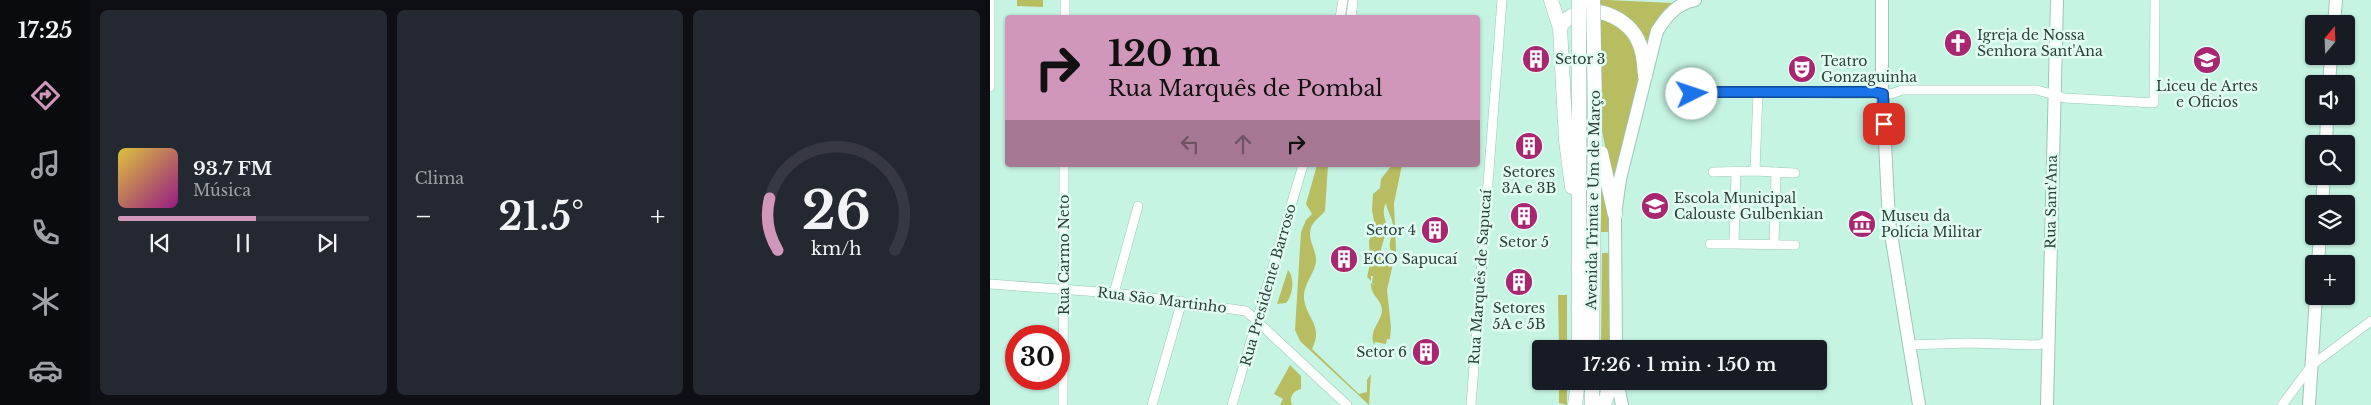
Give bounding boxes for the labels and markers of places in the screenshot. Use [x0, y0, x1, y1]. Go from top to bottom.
place label: Igreja de Nossa Senhora Sant'Ana [1977, 26, 2103, 60]
church icon: Igreja de Nossa Senhora Sant'Ana [1943, 28, 1973, 58]
building icon: Setor 3 [1521, 44, 1551, 74]
school or university icon: Liceu de Artes e Oficios [2192, 45, 2222, 75]
place label: Setor 3 [1555, 50, 1605, 68]
place label: Teatro Gonzaguinha [1821, 52, 1917, 86]
theatre icon: Teatro Gonzaguinha [1787, 54, 1817, 84]
place label: Liceu de Artes e Oficios [2156, 77, 2258, 111]
pin [1863, 103, 1905, 145]
building icon: Setores 3A e 3B [1514, 131, 1544, 161]
place label: Setores 3A e 3B [1502, 163, 1556, 197]
place label: Escola Municipal Calouste Gulbenkian [1674, 189, 1824, 223]
school or university icon: Escola Municipal Calouste Gulbenkian [1640, 191, 1670, 221]
building icon: Setor 5 [1509, 201, 1539, 231]
place label: Museu da Polícia Militar [1881, 207, 1982, 241]
museum icon: Museu da Polícia Militar [1847, 209, 1877, 239]
building icon: Setor 4 [1420, 215, 1450, 245]
place label: Setor 4 [1366, 221, 1416, 239]
place label: Setor 5 [1499, 233, 1549, 251]
building icon: ECO Sapucaí [1329, 244, 1359, 274]
place label: ECO Sapucaí [1363, 250, 1458, 268]
building icon: Setores 5A e 5B [1504, 267, 1534, 297]
place label: Setores 5A e 5B [1493, 299, 1546, 333]
building icon: Setor 6 [1411, 337, 1441, 367]
place label: Setor 6 [1356, 343, 1407, 361]

